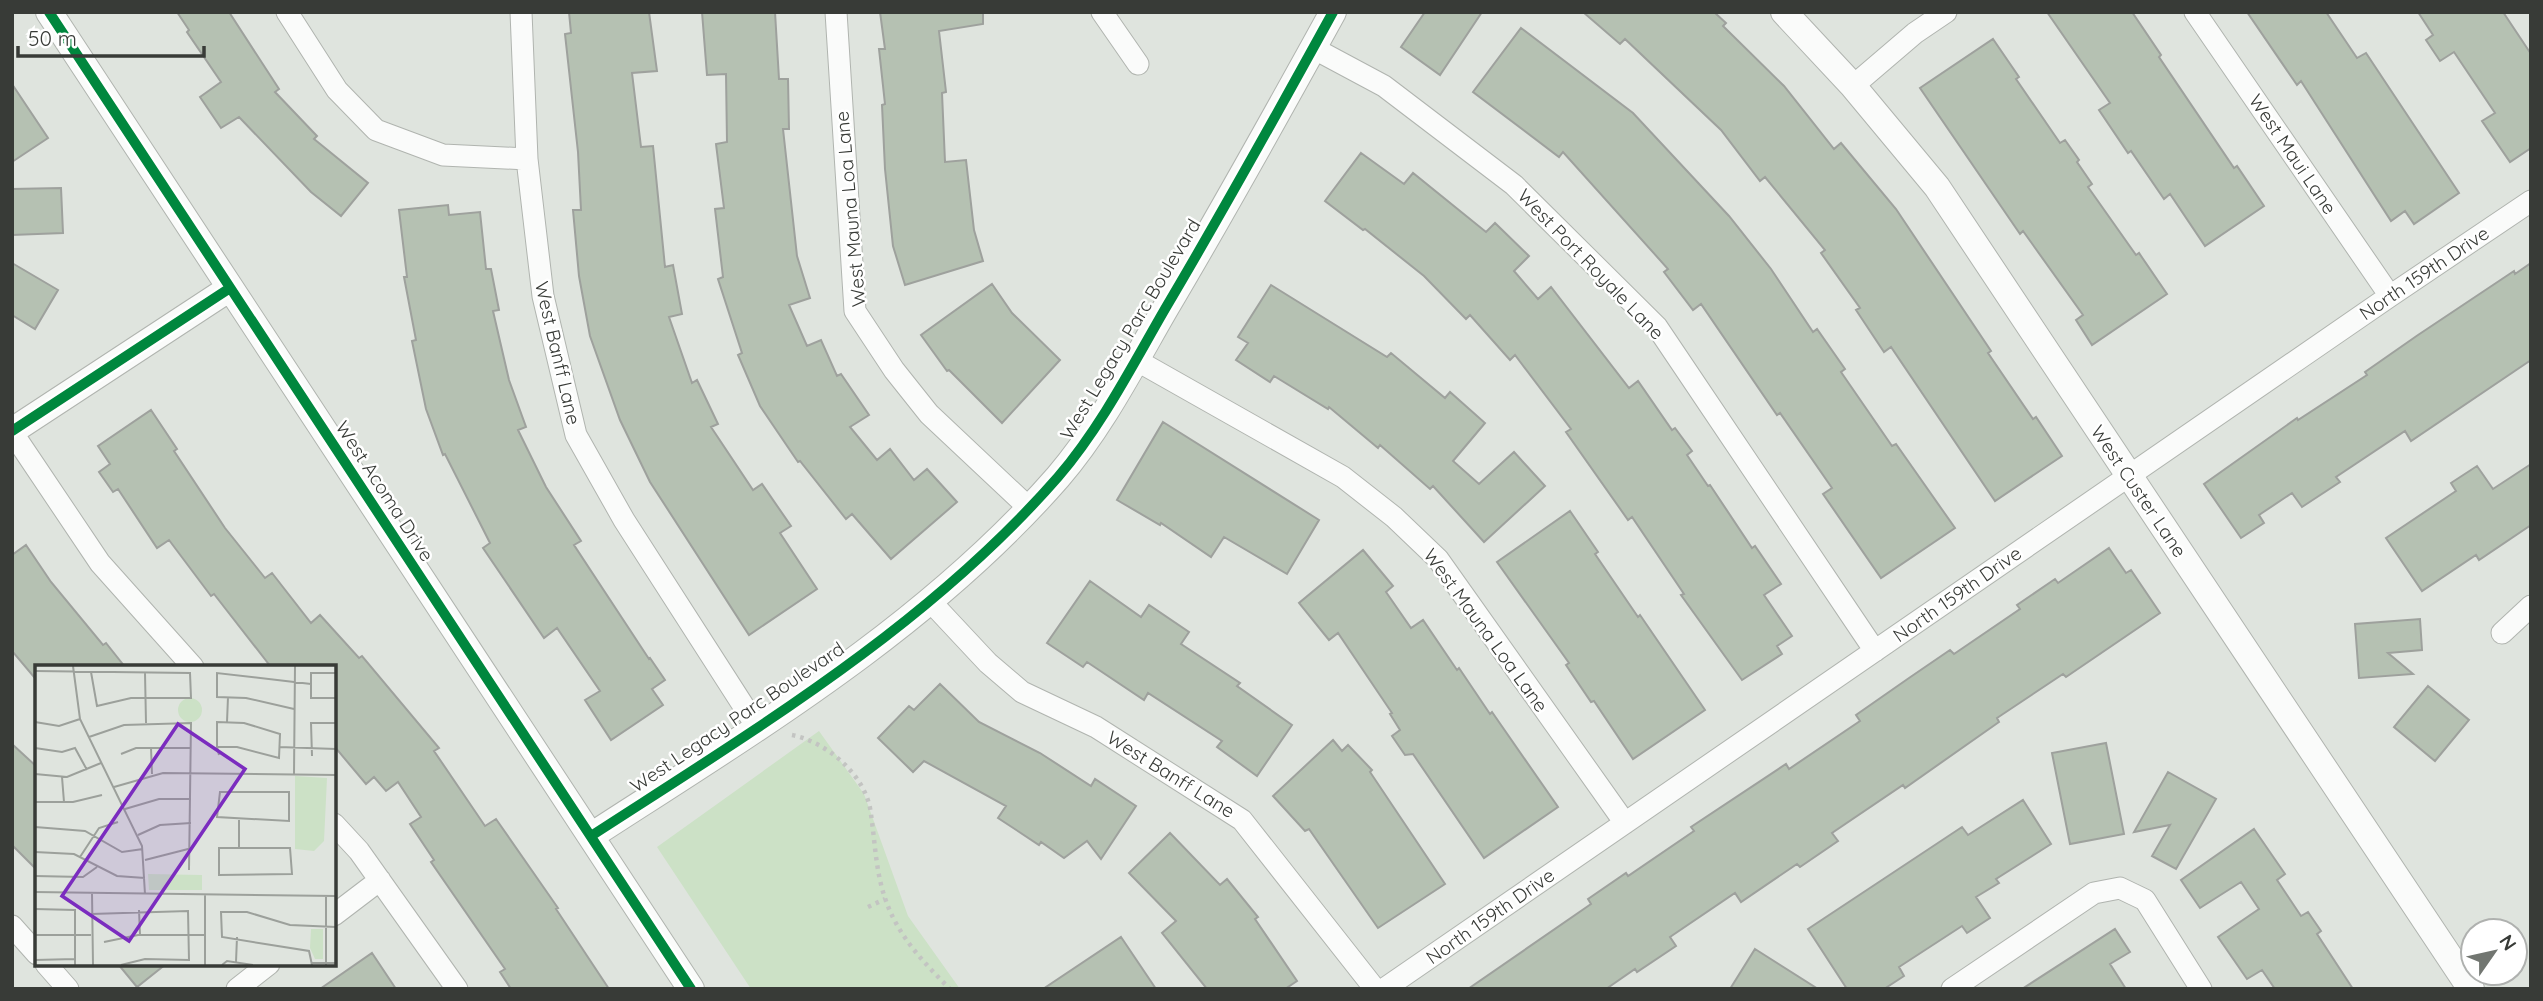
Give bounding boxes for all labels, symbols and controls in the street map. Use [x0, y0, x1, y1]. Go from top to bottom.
scale bar [18, 14, 203, 58]
text: 50 m [28, 25, 77, 51]
street label: West Maui Lane [2244, 89, 2342, 219]
street label: West Mauna Loa Lane [829, 110, 871, 308]
street label: West Port Royale Lane [1513, 183, 1669, 345]
street label: West Legacy Parc Boulevard [1054, 214, 1206, 444]
street label: North 159th Drive [2355, 221, 2493, 325]
street label: West Banff Lane [530, 279, 586, 427]
street label: West Acoma Drive [331, 416, 439, 566]
street label: West Custer Lane [2086, 420, 2192, 562]
street label: North 159th Drive [1888, 541, 2026, 647]
street label: West Mauna Loa Lane [1419, 543, 1553, 717]
street label: West Legacy Parc Boulevard [625, 636, 849, 798]
inset map [35, 665, 336, 966]
street label: West Banff Lane [1103, 725, 1239, 823]
street label: North 159th Drive [1421, 863, 1559, 969]
north arrow [2459, 917, 2529, 987]
text: N [2494, 930, 2522, 955]

